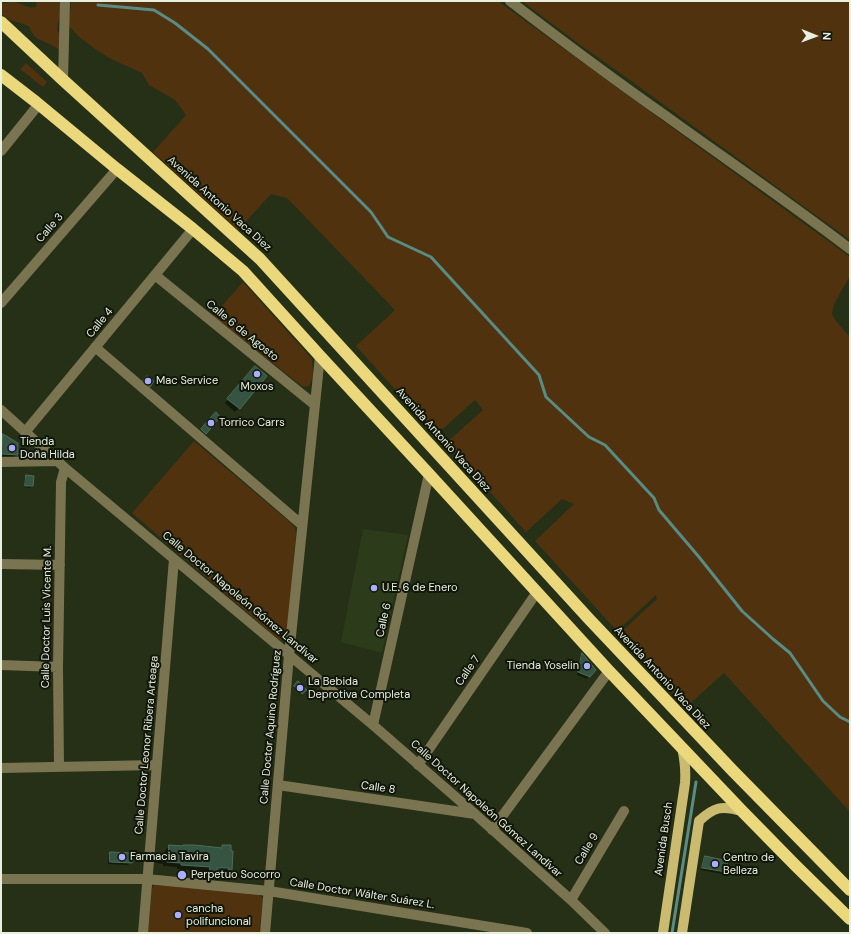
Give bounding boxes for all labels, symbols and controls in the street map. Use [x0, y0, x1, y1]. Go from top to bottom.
north arrow [795, 16, 835, 56]
text: N [820, 32, 834, 40]
street label: Avenida Antonio Vaca Diez [164, 154, 274, 254]
street label: Calle 3 [34, 211, 66, 245]
street label: Calle 6 de Agosto [203, 298, 281, 364]
street label: Calle 4 [84, 305, 116, 341]
marker: Moxos [252, 369, 262, 379]
place label: Mac Service [156, 374, 218, 388]
marker: Mac Service [143, 376, 153, 386]
place label: Moxos [241, 380, 273, 394]
street label: Avenida Antonio Vaca Diez [393, 385, 493, 495]
place label: Torrico Carrs [219, 416, 285, 430]
marker: Torrico Carrs [206, 418, 216, 428]
place label: Tienda Doña Hilda [20, 435, 75, 461]
marker: Tienda Doña Hilda [7, 443, 17, 453]
street label: Calle Doctor Napoleón Gómez Landívar [159, 529, 321, 667]
street label: Calle Doctor Luis Vicente M. [39, 546, 55, 688]
place label: U.E. 6 de Enero [382, 581, 458, 595]
marker: U.E. 6 de Enero [369, 583, 379, 593]
street label: Calle 6 [374, 602, 394, 638]
street label: Avenida Antonio Vaca Diez [611, 624, 713, 732]
street label: Calle Doctor Aquino Rodríguez [258, 650, 284, 804]
street label: Calle 7 [453, 653, 483, 689]
street label: Calle Doctor Leonor Ribera Arteaga [133, 655, 161, 835]
place label: Tienda Yoselin [507, 659, 579, 673]
marker: Tienda Yoselin [582, 661, 592, 671]
place label: La Bebida Deprotiva Completa [308, 675, 410, 701]
marker: La Bebida Deprotiva Completa [295, 683, 305, 693]
street label: Calle Doctor Napoleón Gómez Landívar [408, 737, 564, 881]
street label: Calle 8 [360, 779, 396, 797]
street label: Avenida Busch [652, 801, 676, 877]
street label: Calle 9 [572, 831, 602, 867]
place label: Farmacia Tavira [130, 850, 209, 864]
place label: Centro de Belleza [723, 851, 774, 877]
marker: Farmacia Tavira [117, 852, 127, 862]
marker: Centro de Belleza [710, 859, 720, 869]
place label: Perpetuo Socorro [191, 868, 281, 882]
marker: Perpetuo Socorro [176, 869, 188, 881]
street label: Calle Doctor Wálter Suárez L. [289, 876, 435, 912]
place label: cancha polifuncional [186, 902, 251, 928]
marker: cancha polifuncional [173, 910, 183, 920]

